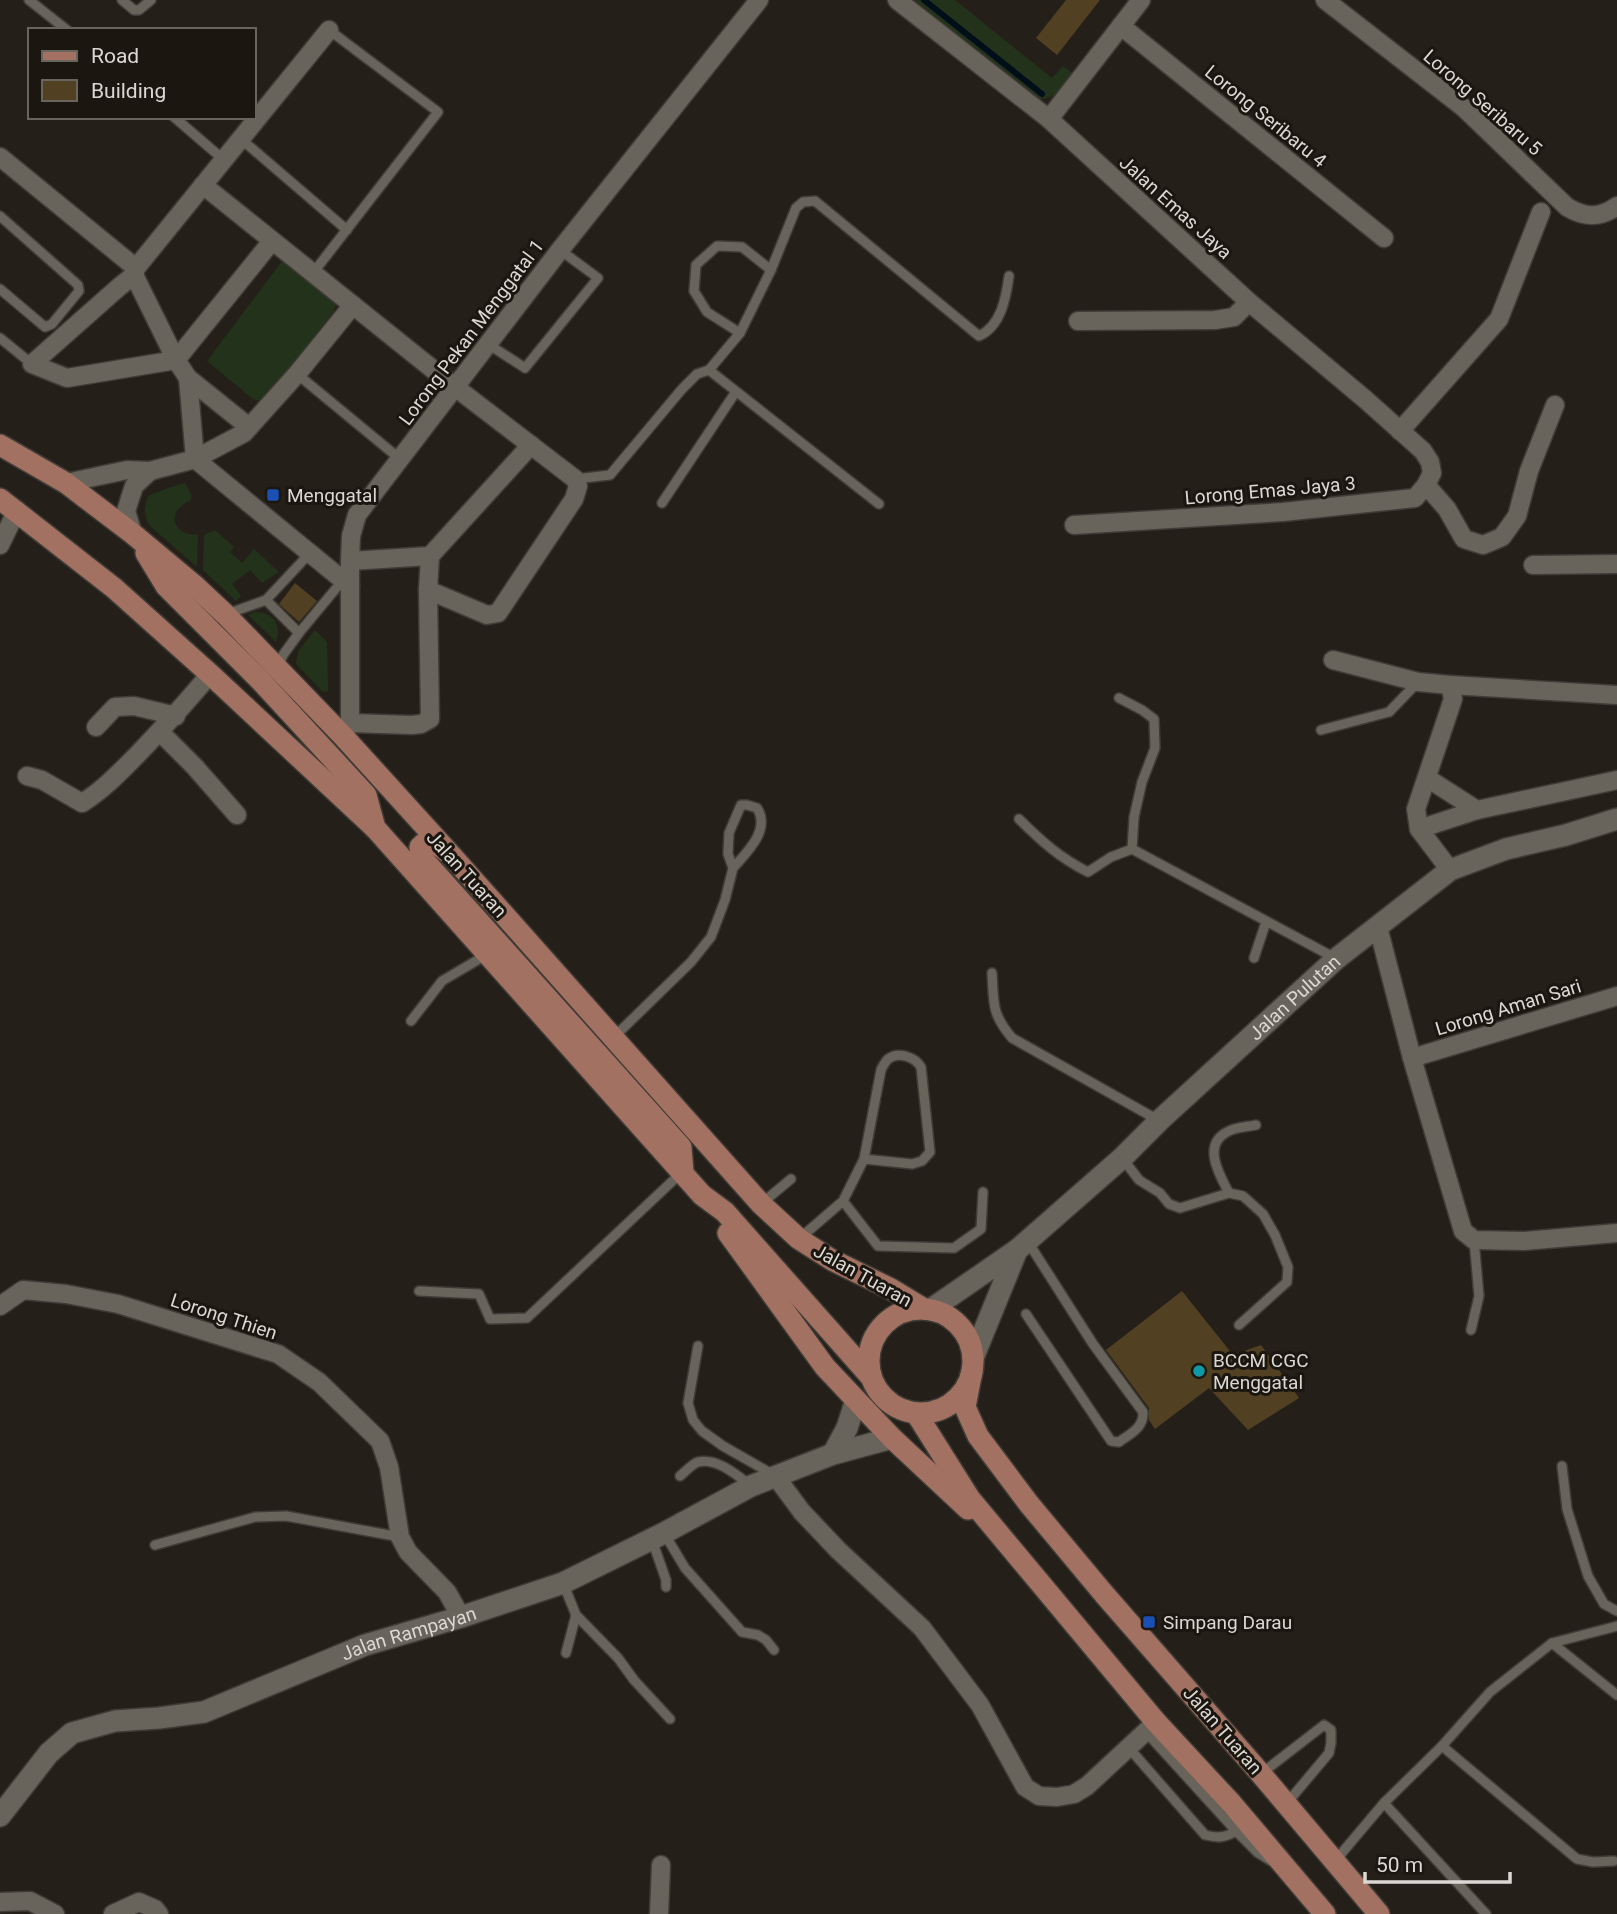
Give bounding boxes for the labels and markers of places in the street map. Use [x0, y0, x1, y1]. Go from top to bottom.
place label: Menggatal [287, 484, 377, 507]
marker: Menggatal [265, 487, 281, 503]
place label: BCCM CGC Menggatal [1213, 1349, 1309, 1394]
marker: BCCM CGC Menggatal [1191, 1363, 1207, 1379]
place label: Simpang Darau [1163, 1611, 1292, 1634]
marker: Simpang Darau [1141, 1614, 1157, 1630]

